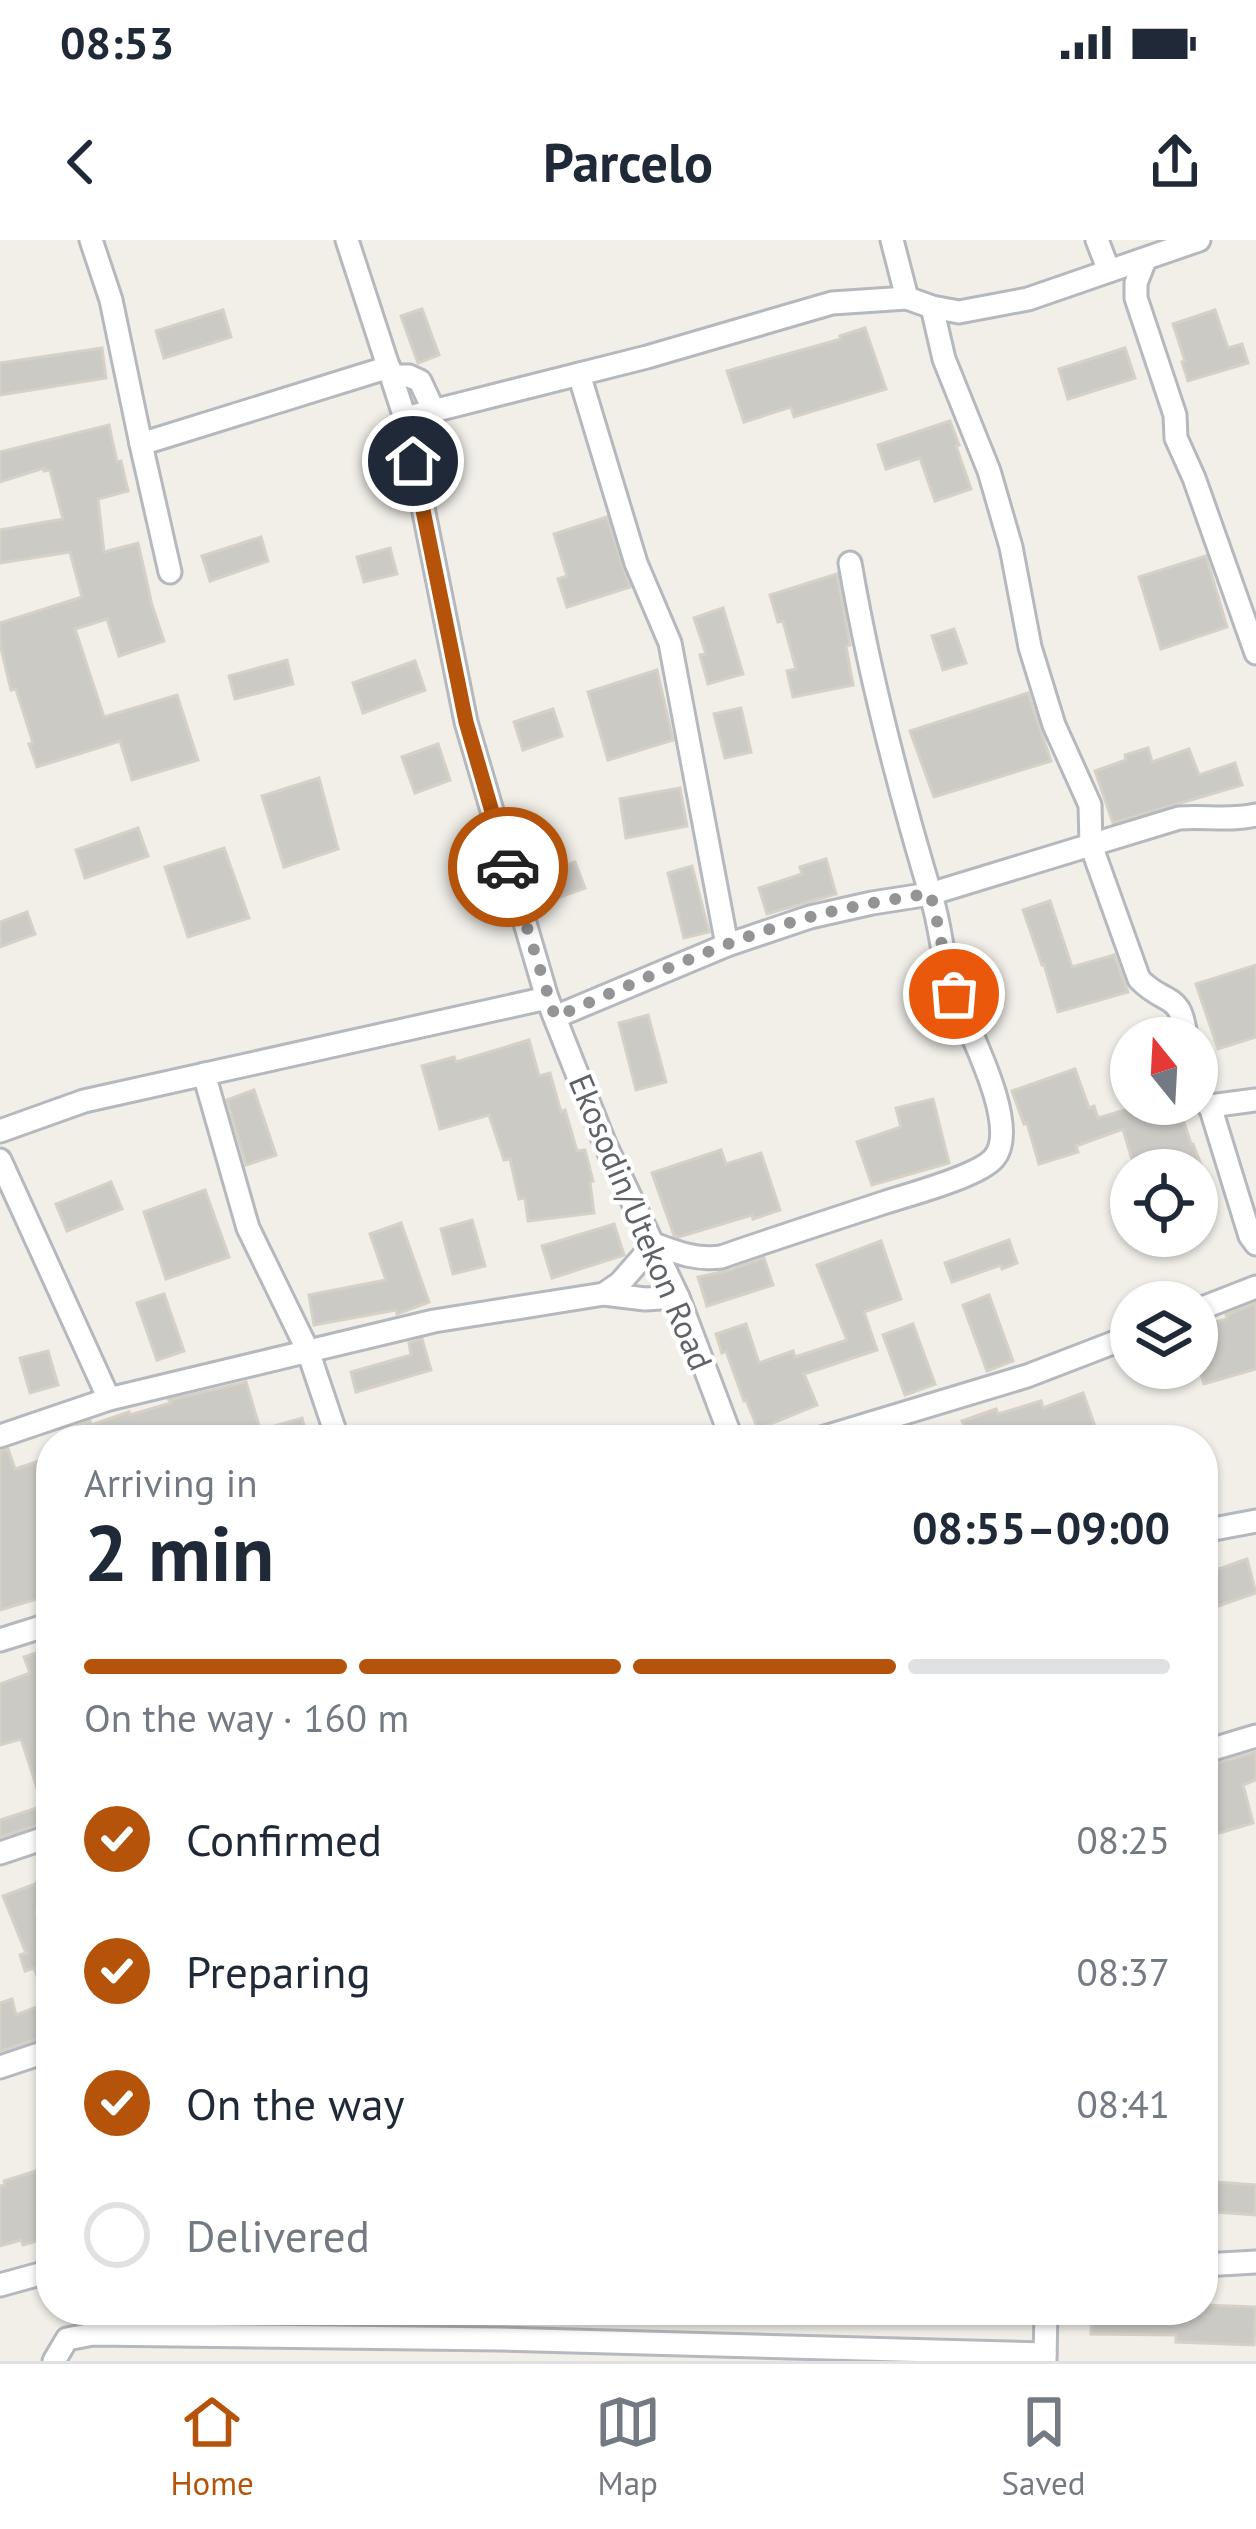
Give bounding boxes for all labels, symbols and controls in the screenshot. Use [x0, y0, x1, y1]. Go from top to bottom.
text: 08:53 [60, 13, 174, 71]
text: Parcelo [543, 127, 713, 197]
icon: back [48, 129, 114, 195]
icon: share [1142, 129, 1208, 195]
pin [362, 410, 464, 512]
icon: home [380, 428, 446, 494]
courier [448, 807, 568, 927]
icon: car [475, 834, 541, 900]
pin [903, 943, 1005, 1045]
icon: bag [921, 961, 987, 1027]
north arrow [1110, 1017, 1218, 1125]
map controls [1110, 1017, 1218, 1389]
street label: Ekosodin/Utekon Road [560, 1067, 723, 1376]
button: locate [1110, 1149, 1218, 1257]
button: layers [1110, 1281, 1218, 1389]
text: Arriving in [84, 1457, 258, 1508]
text: 08:55–09:00 [912, 1498, 1170, 1556]
text: 2 min [84, 1502, 274, 1603]
text: On the way · 160 m [84, 1692, 409, 1743]
icon: check [84, 1806, 150, 1872]
text: Confirmed [186, 1810, 382, 1868]
text: 08:25 [1076, 1814, 1170, 1865]
icon: check [84, 1938, 150, 2004]
text: Preparing [186, 1942, 371, 2000]
text: 08:37 [1076, 1946, 1170, 1997]
icon: check [84, 2070, 150, 2136]
text: On the way [186, 2074, 405, 2132]
text: 08:41 [1076, 2078, 1170, 2129]
text: Delivered [186, 2206, 370, 2264]
tab: Home [170, 2389, 254, 2504]
tab: Map [595, 2389, 661, 2504]
tab: Saved [1002, 2389, 1086, 2504]

